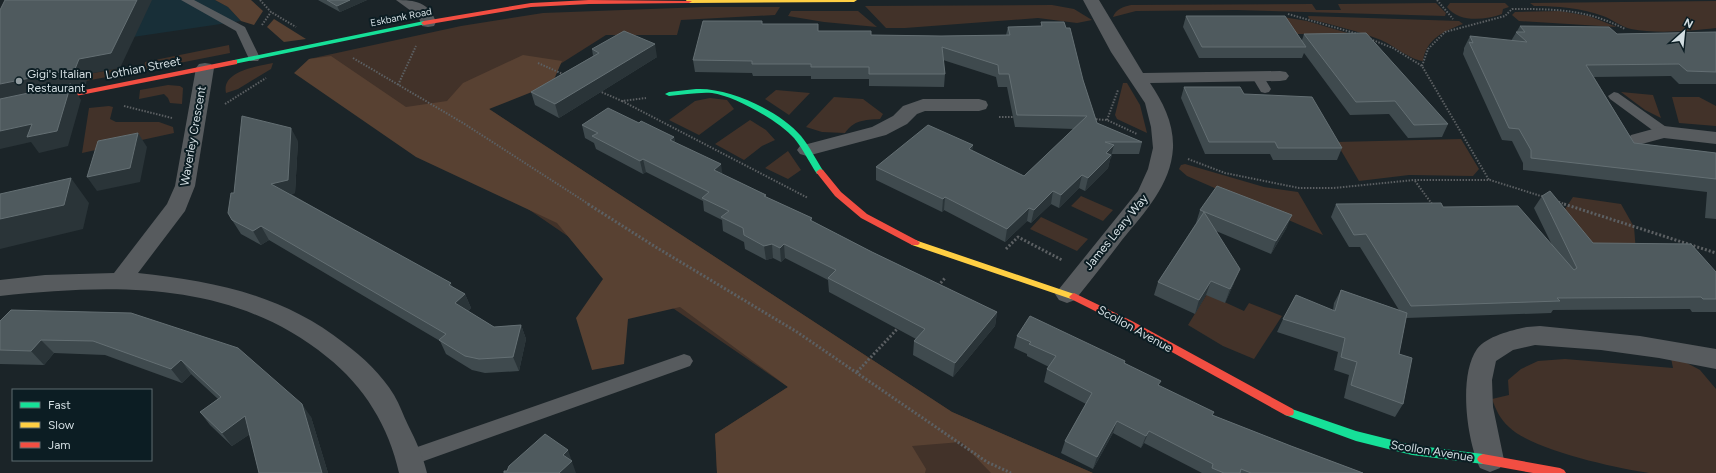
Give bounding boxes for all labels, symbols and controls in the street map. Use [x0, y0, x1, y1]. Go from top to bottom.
street label: Eskbank Road [369, 5, 433, 29]
north arrow [1664, 12, 1704, 52]
text: N [1682, 16, 1695, 31]
street label: Lothian Street [104, 54, 182, 82]
place label: Gigi's Italian Restaurant [27, 67, 92, 95]
marker: Gigi's Italian Restaurant [14, 76, 24, 86]
street label: Waverley Crescent [177, 84, 209, 187]
street label: James Leary Way [1081, 191, 1151, 273]
street label: Scollon Avenue [1095, 303, 1175, 356]
legend [12, 389, 152, 461]
text: Fast [48, 398, 71, 412]
text: Slow [48, 418, 75, 432]
text: Jam [48, 438, 71, 452]
street label: Scollon Avenue [1390, 438, 1475, 464]

